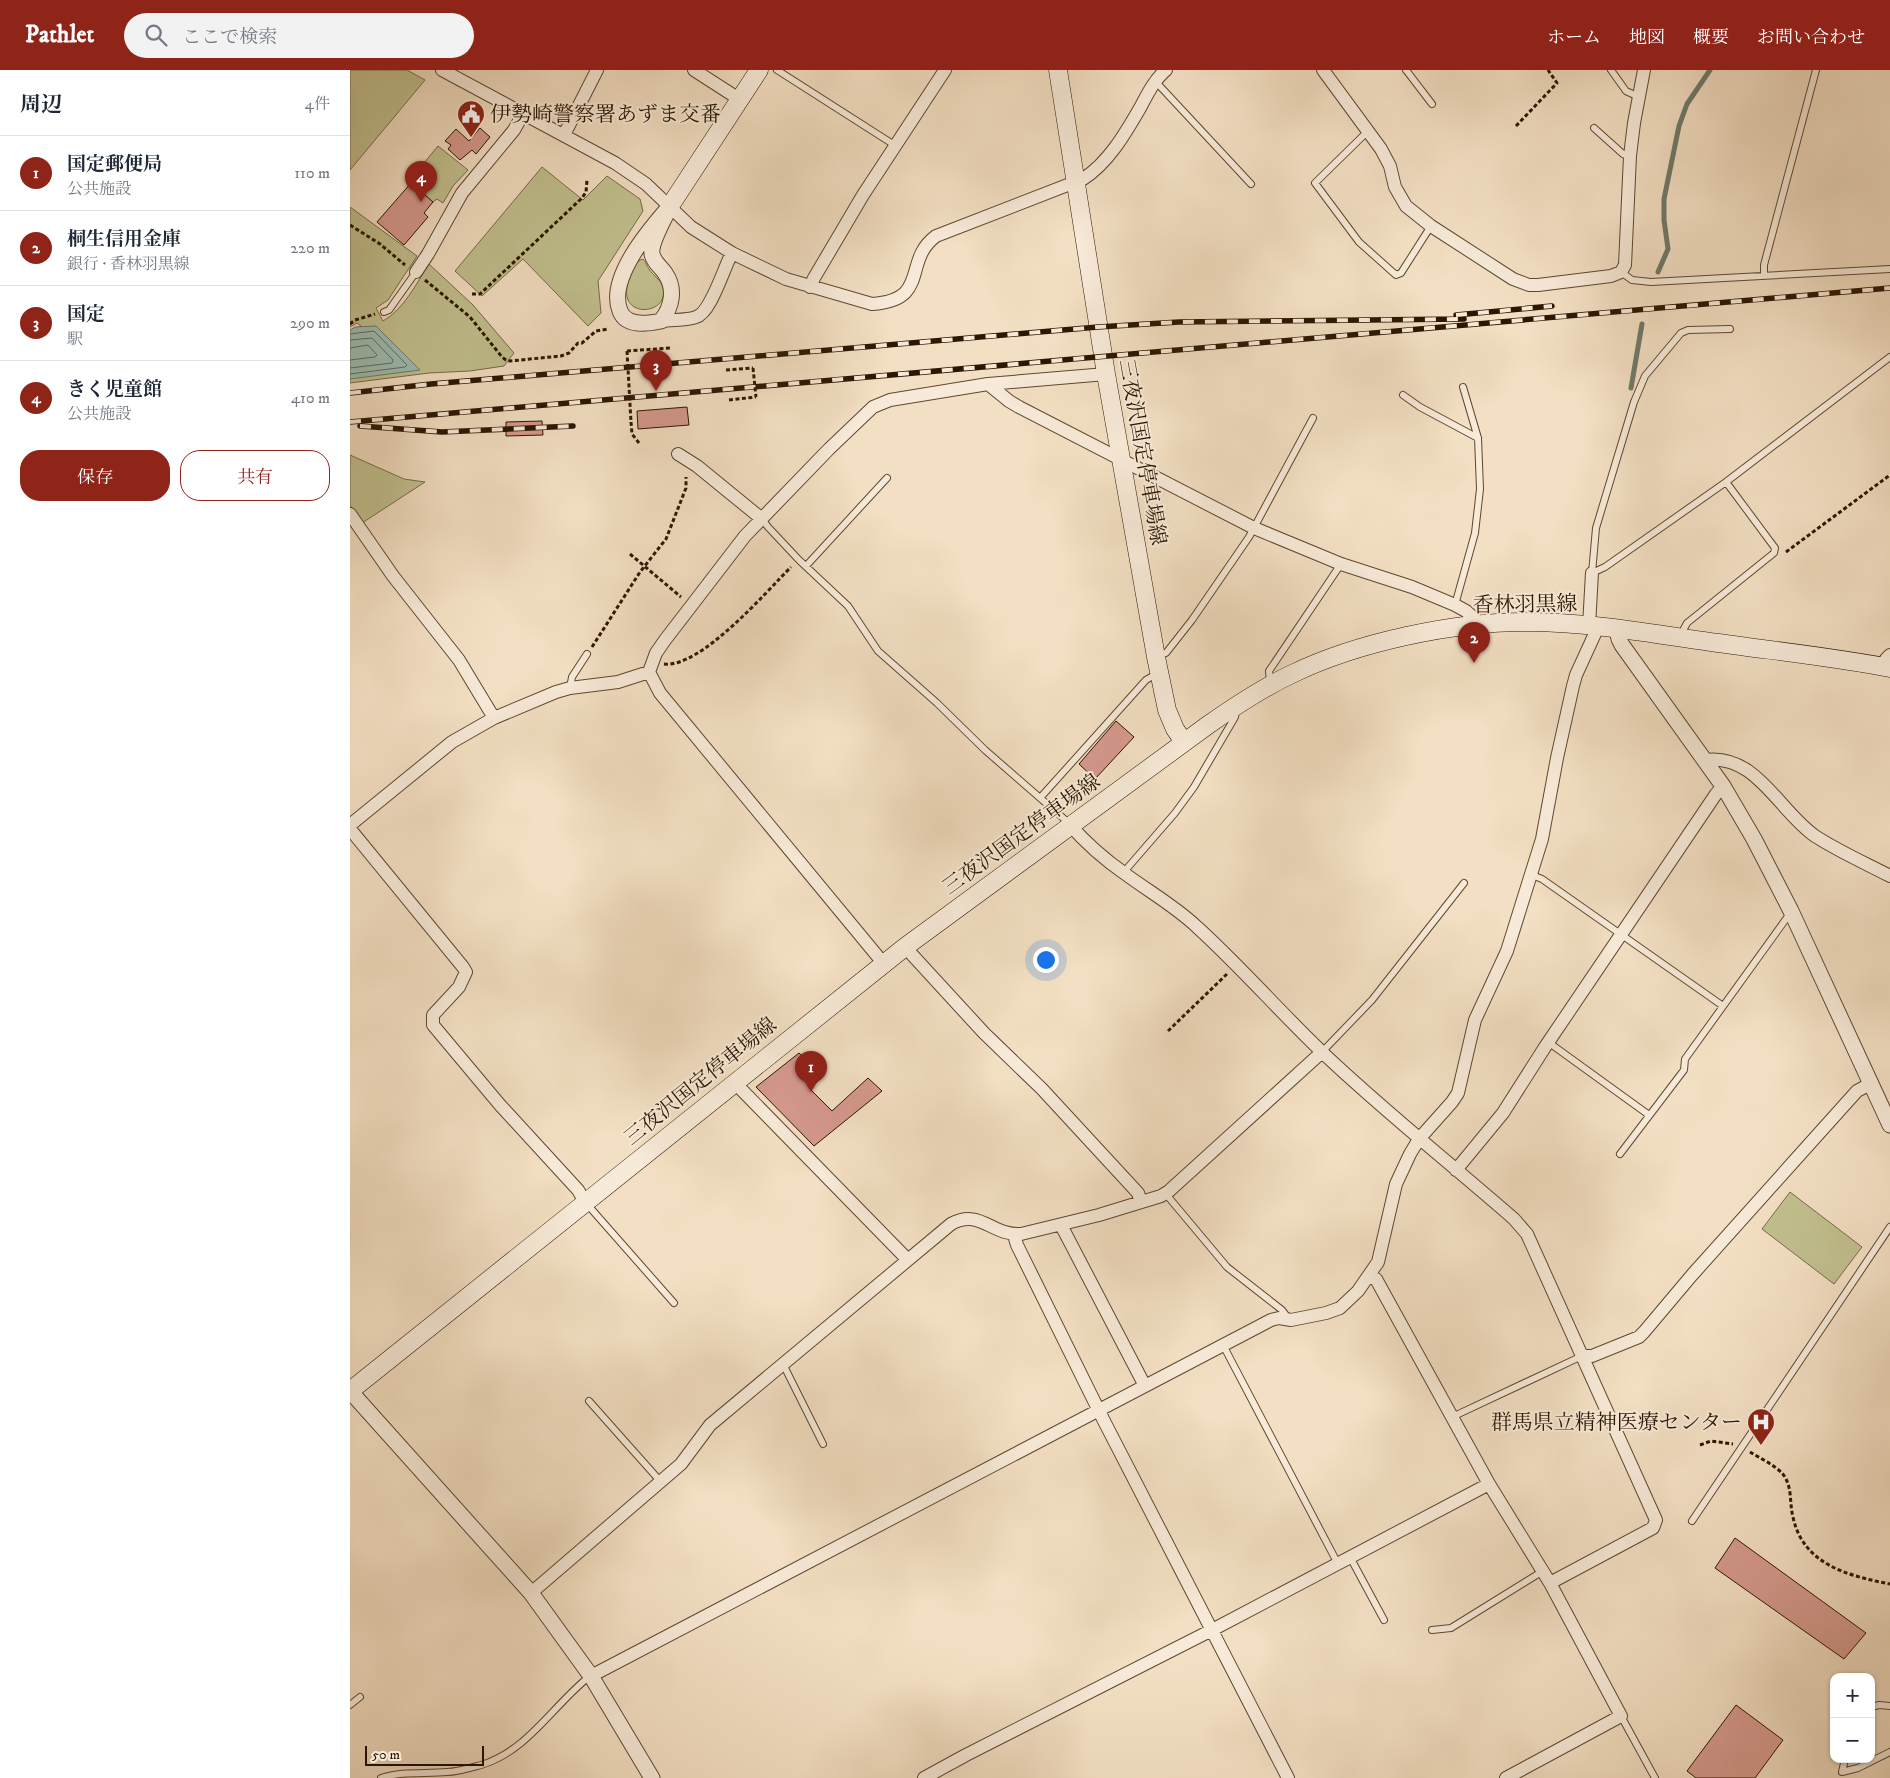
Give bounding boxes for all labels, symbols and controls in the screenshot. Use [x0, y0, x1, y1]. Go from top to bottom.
search box [124, 13, 474, 58]
text: Pathlet [25, 20, 94, 50]
icon: search [142, 21, 170, 49]
text: ここで検索 [182, 26, 277, 49]
text: ホーム [1547, 27, 1601, 49]
text: 地図 [1629, 27, 1665, 49]
text: 概要 [1693, 27, 1729, 49]
text: お問い合わせ [1757, 27, 1865, 49]
text: 周辺 [20, 92, 62, 118]
text: 4件 [305, 94, 330, 114]
public building icon: 伊勢崎警察署あずま交番 [456, 99, 486, 138]
place label: 伊勢崎警察署あずま交番 [490, 102, 721, 128]
text: 国定郵便局 [67, 153, 162, 176]
pin: 4 [405, 161, 437, 202]
text: 1 [33, 163, 39, 183]
text: 110 m [294, 163, 330, 183]
text: 公共施設 [67, 179, 131, 199]
text: 桐生信用金庫 [67, 228, 181, 251]
text: 2 [32, 238, 40, 258]
text: 220 m [290, 238, 330, 258]
text: 銀行 · 香林羽黒線 [67, 254, 190, 274]
text: 国定 [67, 303, 105, 326]
text: 3 [33, 313, 39, 333]
text: 290 m [290, 313, 330, 333]
text: 駅 [67, 329, 83, 349]
pin: 3 [640, 350, 672, 391]
street label: 三夜沢国定停車場線 [1113, 357, 1171, 547]
text: きく児童館 [67, 378, 162, 401]
text: 4 [31, 388, 41, 408]
text: 410 m [291, 388, 330, 408]
text: 公共施設 [67, 404, 131, 424]
button: 保存 [20, 450, 170, 501]
button: 共有 [180, 450, 330, 501]
street label: 香林羽黒線 [1472, 591, 1578, 619]
pin: 2 [1458, 622, 1490, 663]
street label: 三夜沢国定停車場線 [937, 769, 1106, 901]
your location [1033, 947, 1059, 973]
street label: 三夜沢国定停車場線 [619, 1012, 782, 1151]
pin: 1 [795, 1051, 827, 1092]
hospital icon: 群馬県立精神医療センター [1746, 1407, 1776, 1446]
place label: 群馬県立精神医療センター [1491, 1410, 1742, 1436]
map controls [1830, 1673, 1875, 1763]
button: + [1830, 1673, 1875, 1718]
button: − [1830, 1718, 1875, 1763]
scale bar [365, 1743, 484, 1766]
text: 50 m [372, 1746, 400, 1764]

